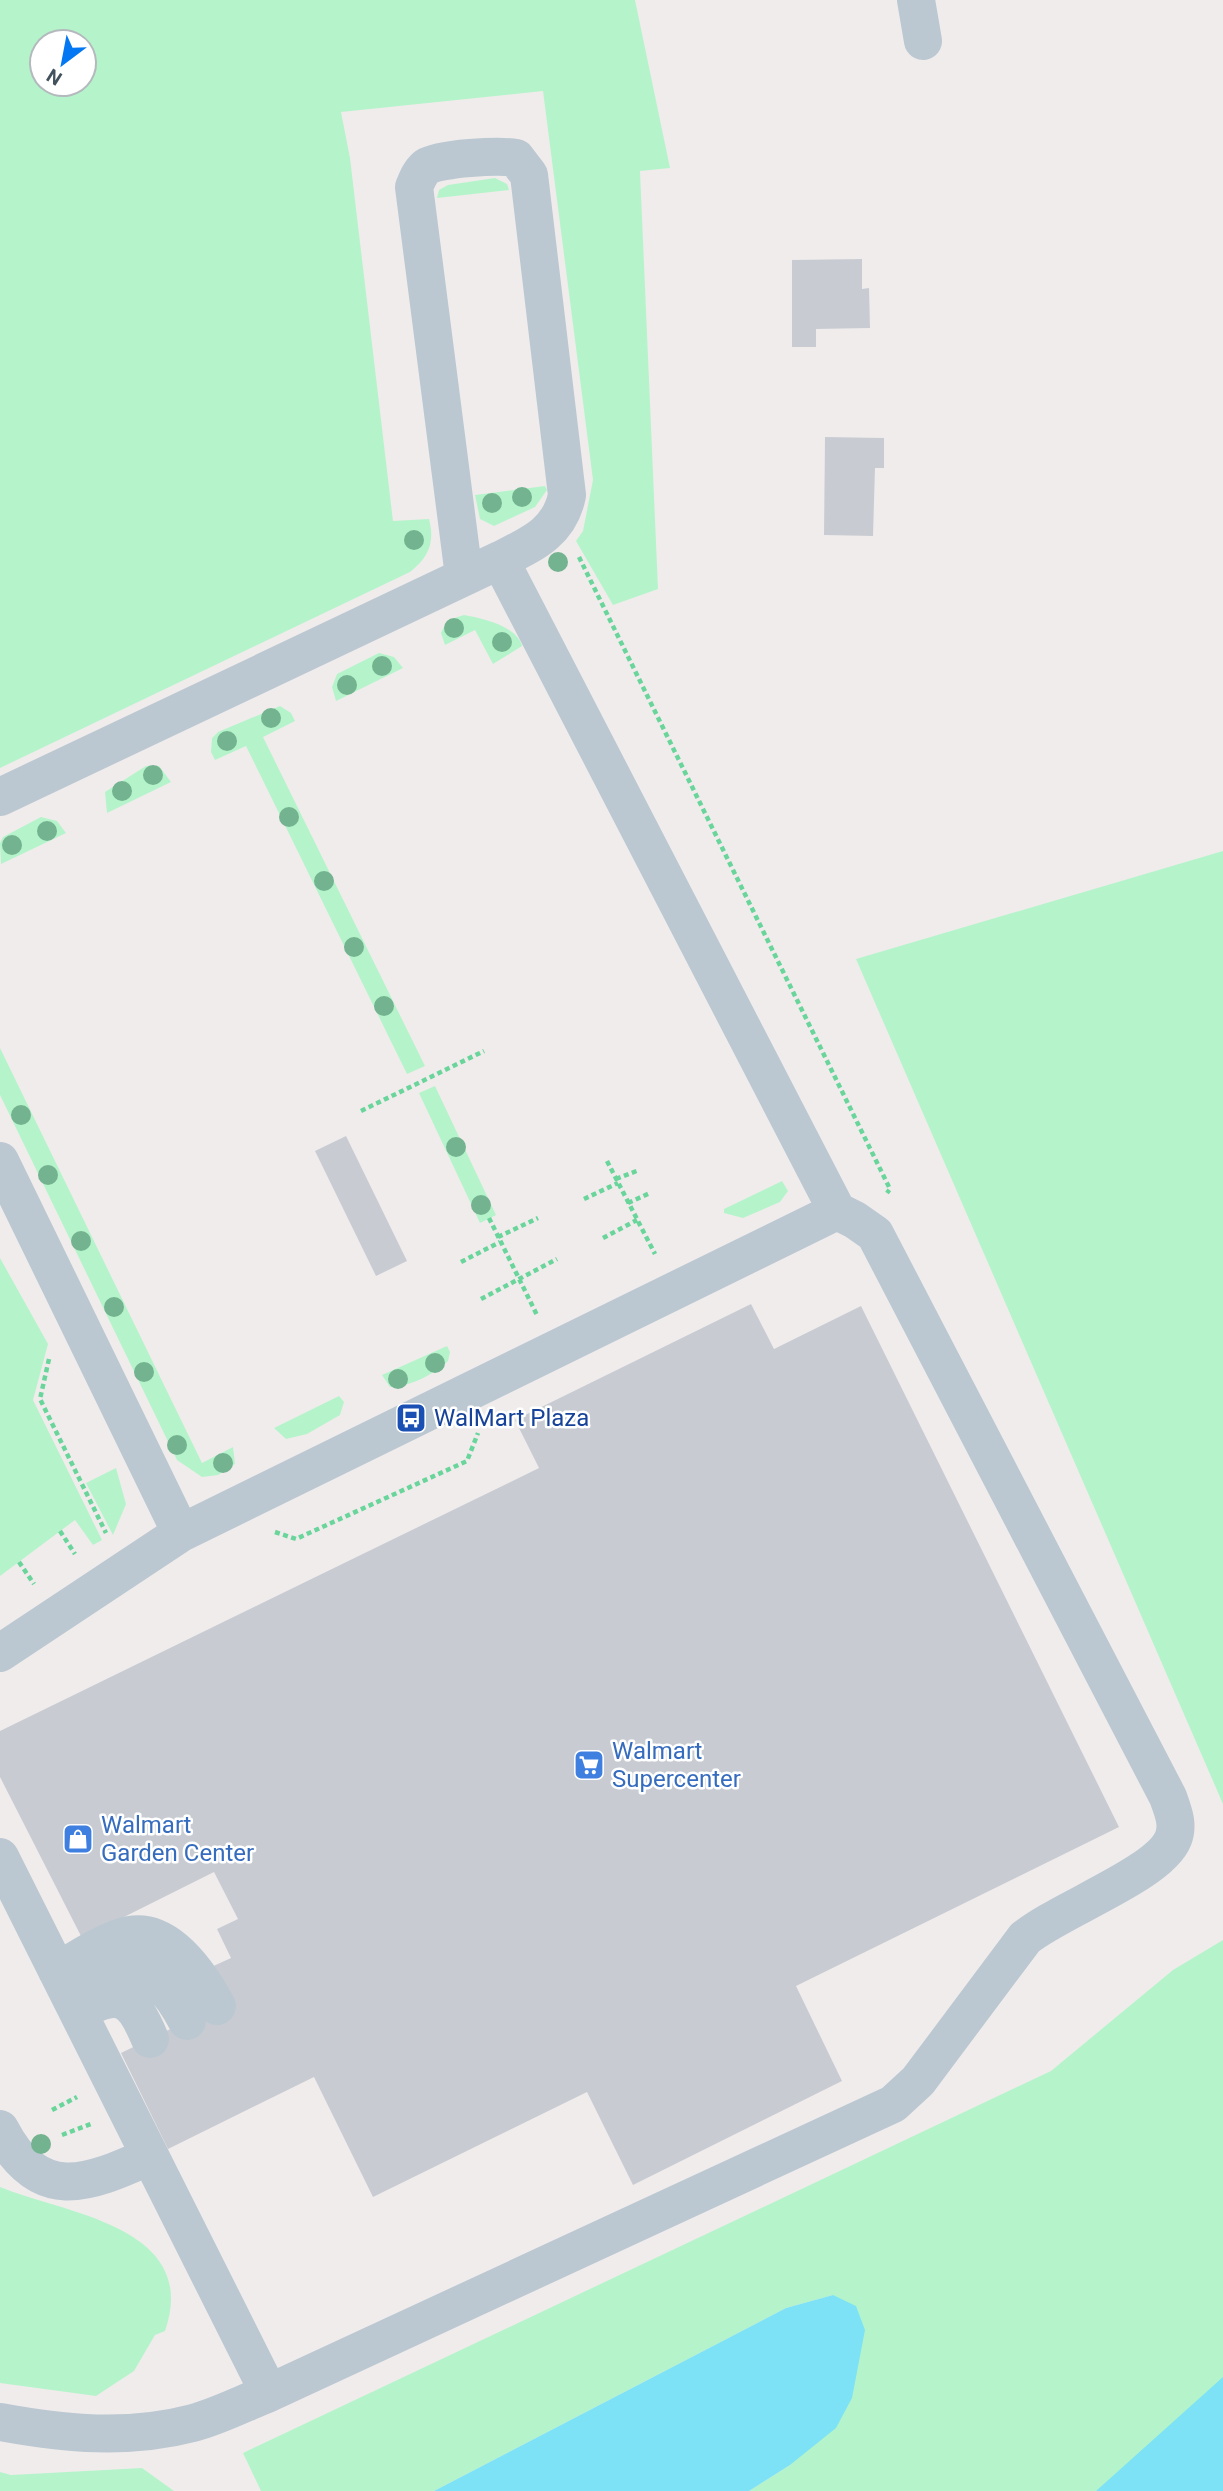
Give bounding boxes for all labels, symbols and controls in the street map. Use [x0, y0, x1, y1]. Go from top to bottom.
north arrow [28, 28, 98, 98]
text: N [42, 64, 66, 90]
bus stop icon: WalMart Plaza [394, 1401, 428, 1435]
place label: WalMart Plaza [434, 1404, 589, 1432]
place label: Walmart Supercenter [612, 1737, 741, 1793]
supermarket icon: Walmart Supercenter [572, 1748, 606, 1782]
place label: Walmart Garden Center [101, 1811, 254, 1867]
shop icon: Walmart Garden Center [61, 1822, 95, 1856]

